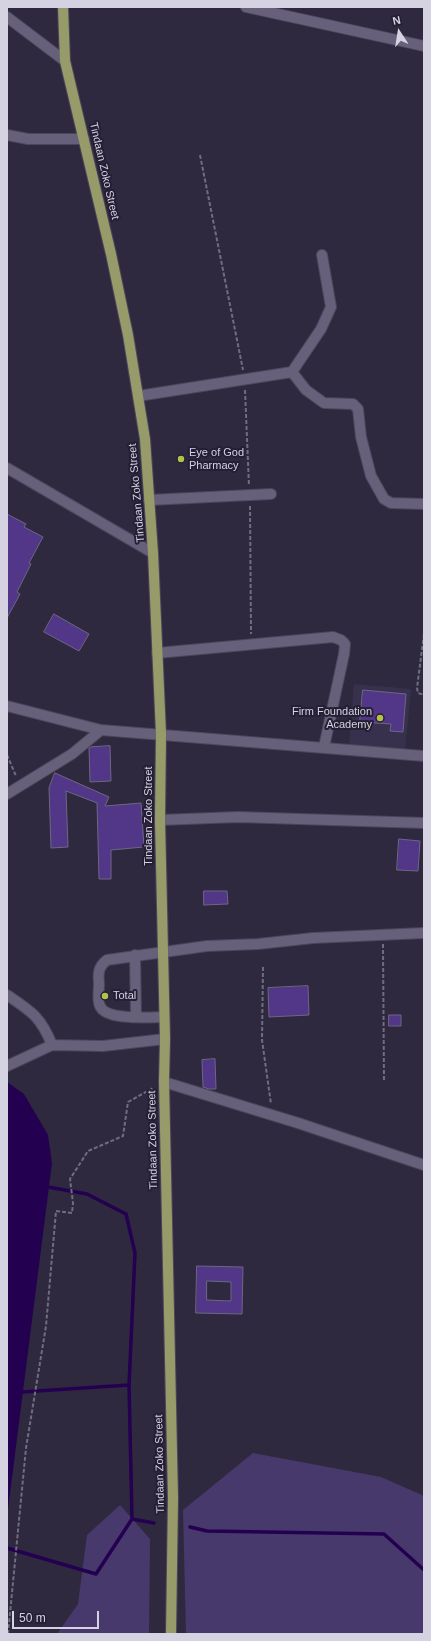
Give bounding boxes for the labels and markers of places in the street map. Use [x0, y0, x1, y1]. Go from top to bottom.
place label: Eye of God Pharmacy [189, 446, 244, 472]
marker: Eye of God Pharmacy [176, 454, 186, 464]
place label: Firm Foundation Academy [292, 705, 372, 731]
marker: Firm Foundation Academy [375, 713, 385, 723]
place label: Total [113, 989, 136, 1003]
marker: Total [100, 991, 110, 1001]

